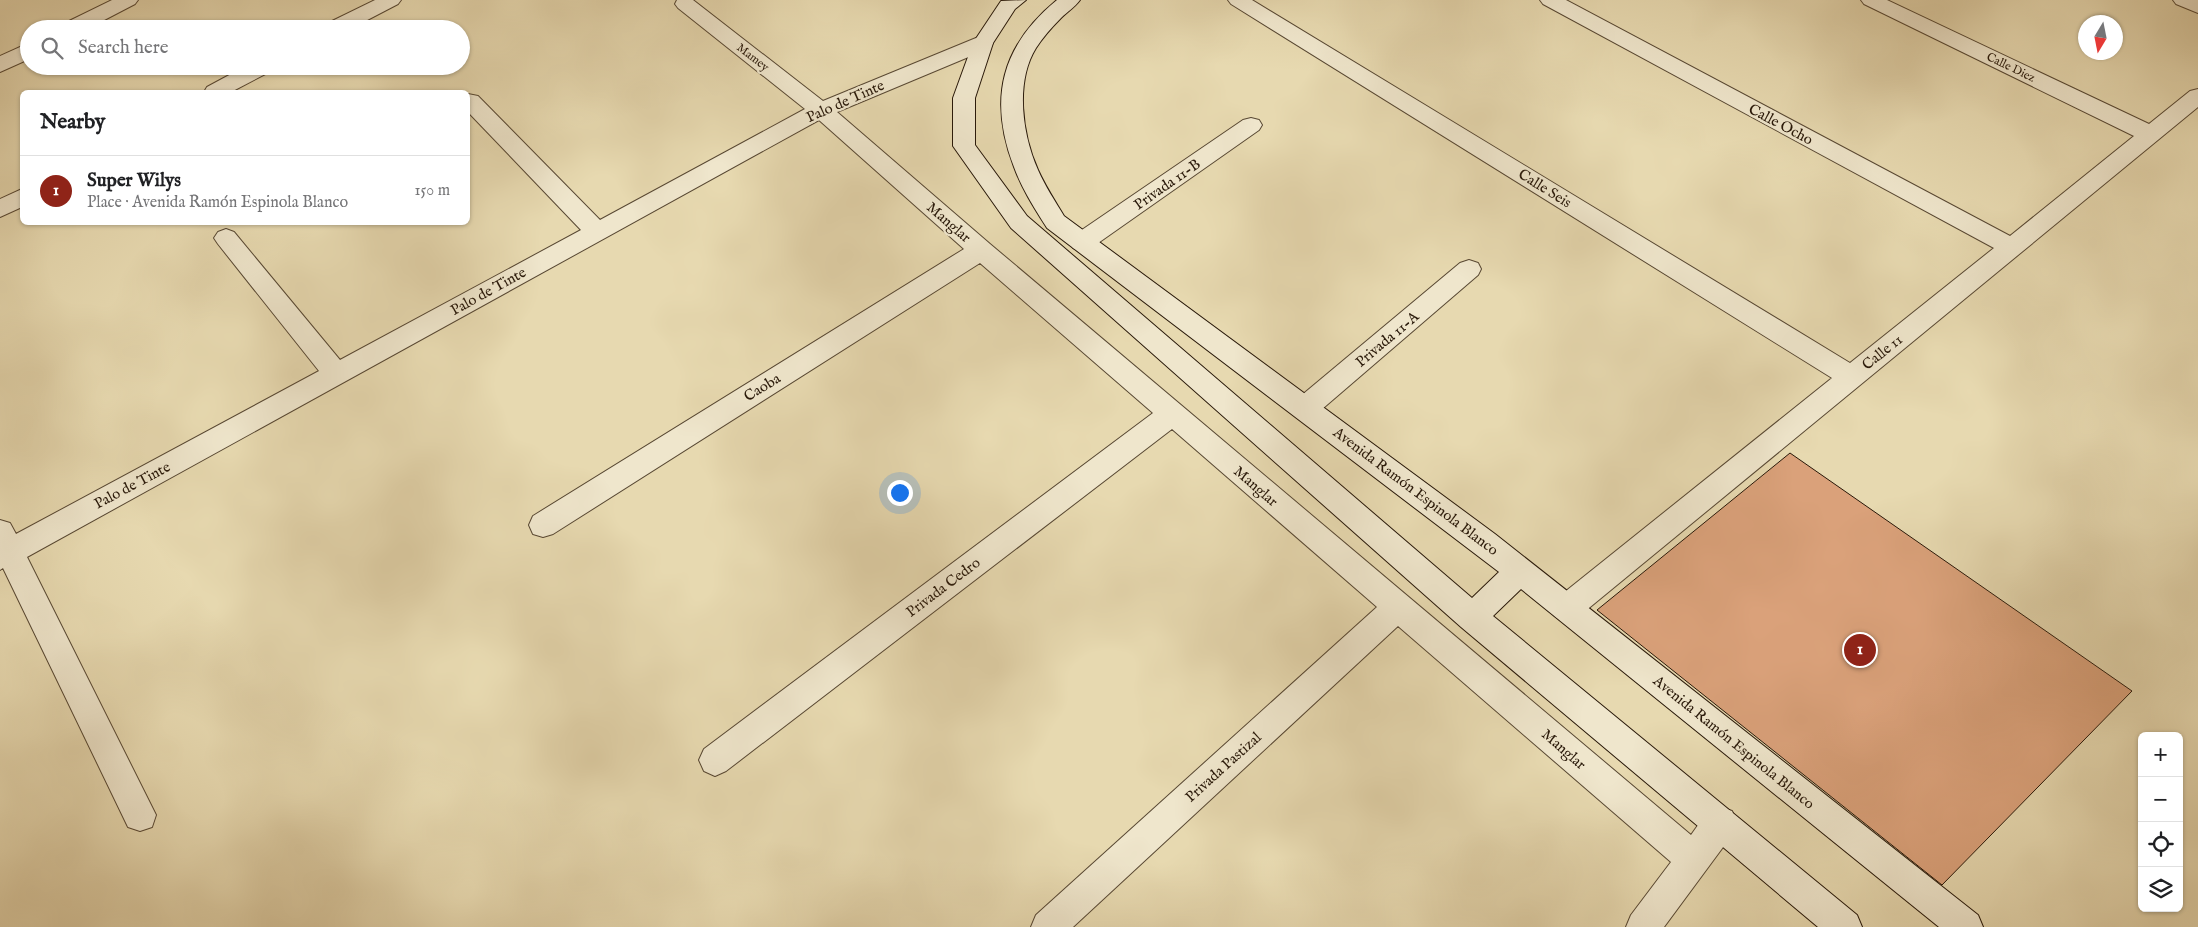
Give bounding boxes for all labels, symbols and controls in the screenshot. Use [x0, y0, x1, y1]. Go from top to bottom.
north arrow [2078, 15, 2123, 60]
search box [20, 20, 470, 75]
icon: search [38, 34, 66, 62]
text: Search here [78, 36, 169, 60]
street label: Mamey [733, 40, 772, 75]
street label: Calle Diez [1984, 49, 2038, 86]
street label: Palo de Tinte [803, 76, 887, 127]
street label: Calle Ocho [1745, 100, 1816, 149]
text: Nearby [40, 109, 105, 136]
street label: Privada 11-B [1130, 154, 1204, 214]
street label: Calle Seis [1515, 165, 1575, 212]
text: Super Wilys [87, 169, 181, 193]
text: 1 [53, 181, 59, 201]
text: 150 m [415, 181, 450, 201]
text: Place · Avenida Ramón Espinola Blanco [87, 193, 348, 213]
street label: Manglar [923, 198, 975, 247]
street label: Palo de Tinte [447, 263, 529, 320]
street label: Privada 11-A [1352, 307, 1424, 371]
street label: Calle 11 [1858, 330, 1906, 374]
street label: Caoba [740, 369, 785, 406]
street label: Avenida Ramón Espinola Blanco [1328, 422, 1502, 560]
street label: Palo de Tinte [91, 457, 174, 513]
street label: Manglar [1230, 462, 1282, 511]
your location [887, 480, 913, 506]
street label: Privada Cedro [902, 553, 984, 622]
pin: 1 [1844, 631, 1876, 669]
street label: Avenida Ramón Espinola Blanco [1648, 671, 1818, 813]
street label: Manglar [1538, 725, 1590, 774]
street label: Privada Pastizal [1181, 728, 1266, 807]
map controls [2138, 732, 2183, 912]
button: + [2138, 732, 2183, 777]
button: − [2138, 777, 2183, 822]
button: locate [2138, 822, 2183, 867]
button: layers [2138, 867, 2183, 912]

